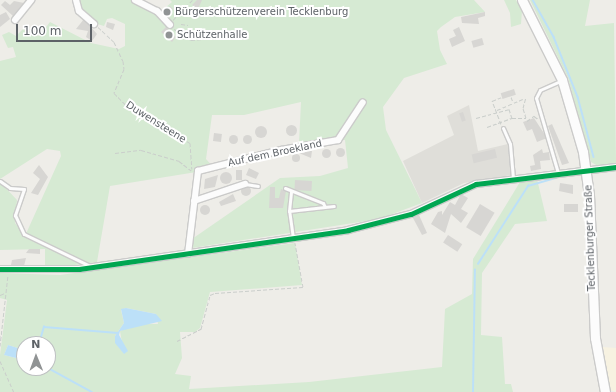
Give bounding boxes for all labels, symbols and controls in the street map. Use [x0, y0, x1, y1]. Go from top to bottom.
place label: Bürgerschützenverein Tecklenburg [175, 6, 348, 18]
marker: Bürgerschützenverein Tecklenburg [162, 7, 172, 17]
scale bar [18, 16, 94, 42]
text: 100 m [23, 24, 61, 38]
place label: Schützenhalle [177, 29, 247, 41]
marker: Schützenhalle [164, 30, 174, 40]
street label: Duwensteene [124, 99, 188, 145]
street label: Auf dem Broekland [227, 137, 323, 169]
street label: Tecklenburger Straße [582, 185, 598, 291]
north arrow [16, 336, 56, 376]
text: N [31, 338, 41, 351]

